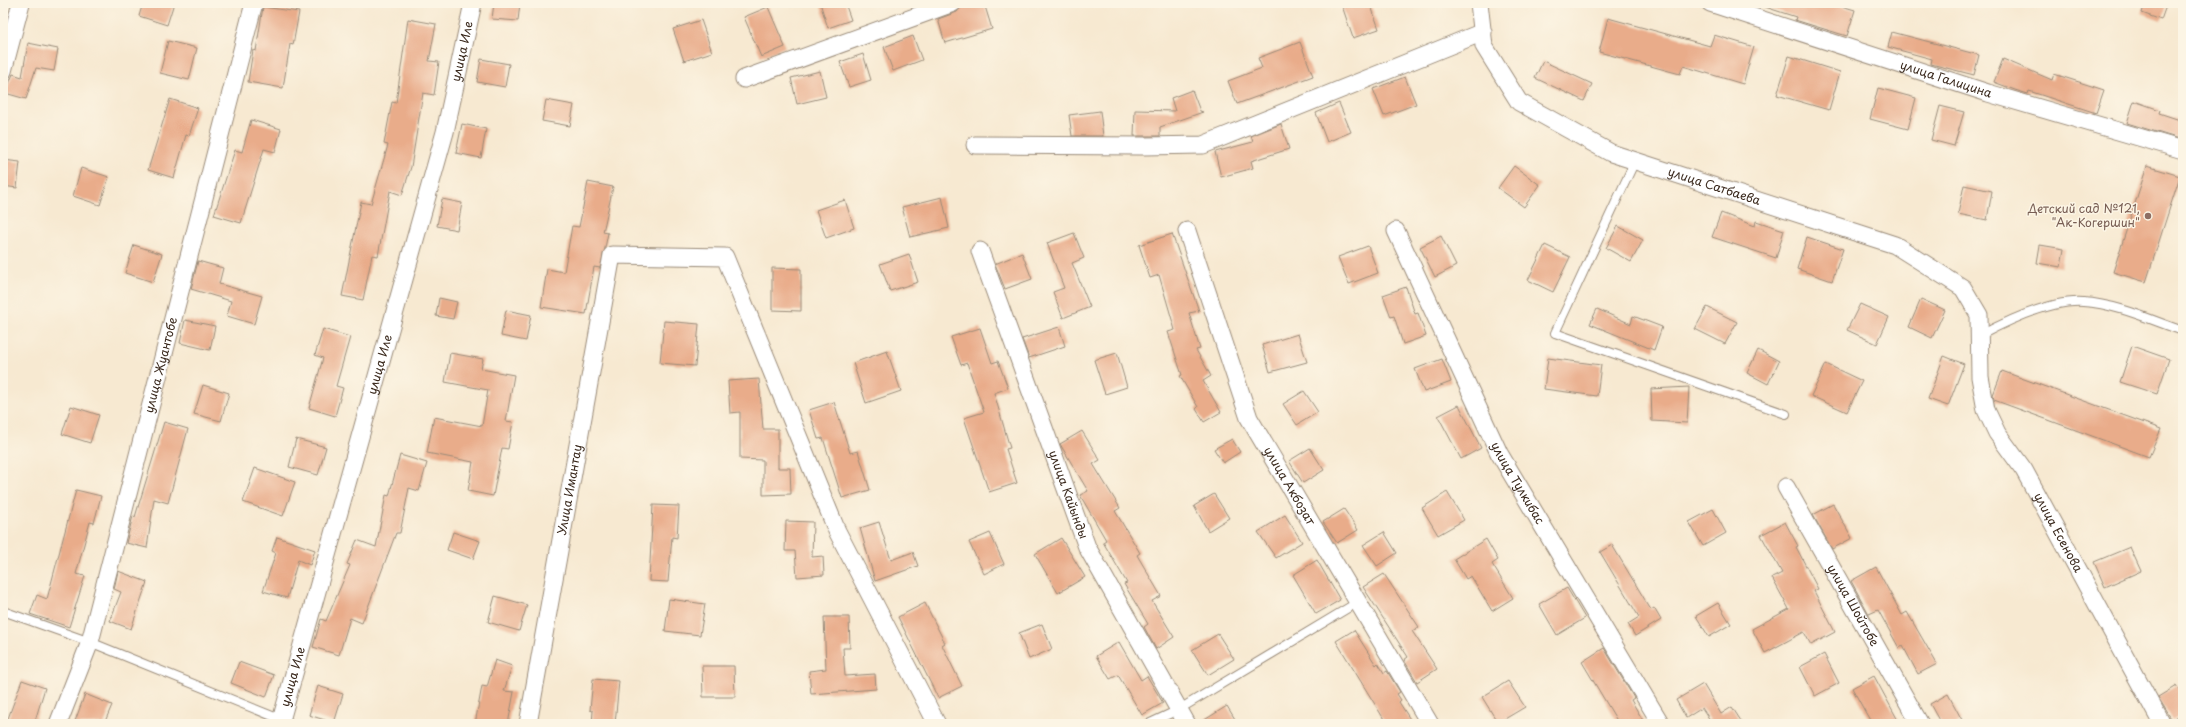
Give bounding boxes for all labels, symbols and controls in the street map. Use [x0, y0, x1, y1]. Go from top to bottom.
street label: улица Иле [446, 19, 477, 83]
street label: улица Галицина [1898, 55, 1995, 102]
street label: улица Сатбаева [1666, 162, 1764, 209]
place label: Детский сад №121, "Ак-Когершин" [2027, 199, 2140, 231]
marker: Детский сад №121, "Ак-Когершин" [2143, 211, 2153, 221]
street label: улица Жуантобе [139, 314, 181, 415]
street label: улица Иле [362, 332, 396, 396]
street label: улица Тулкибас [1487, 439, 1550, 527]
street label: Улица Имантау [552, 443, 586, 536]
street label: улица Акбозат [1260, 443, 1321, 529]
street label: улица Кайынды [1045, 447, 1093, 541]
street label: улица Есенова [2030, 489, 2088, 576]
street label: улица Шойтобе [1823, 561, 1884, 650]
street label: улица Иле [275, 645, 309, 709]

